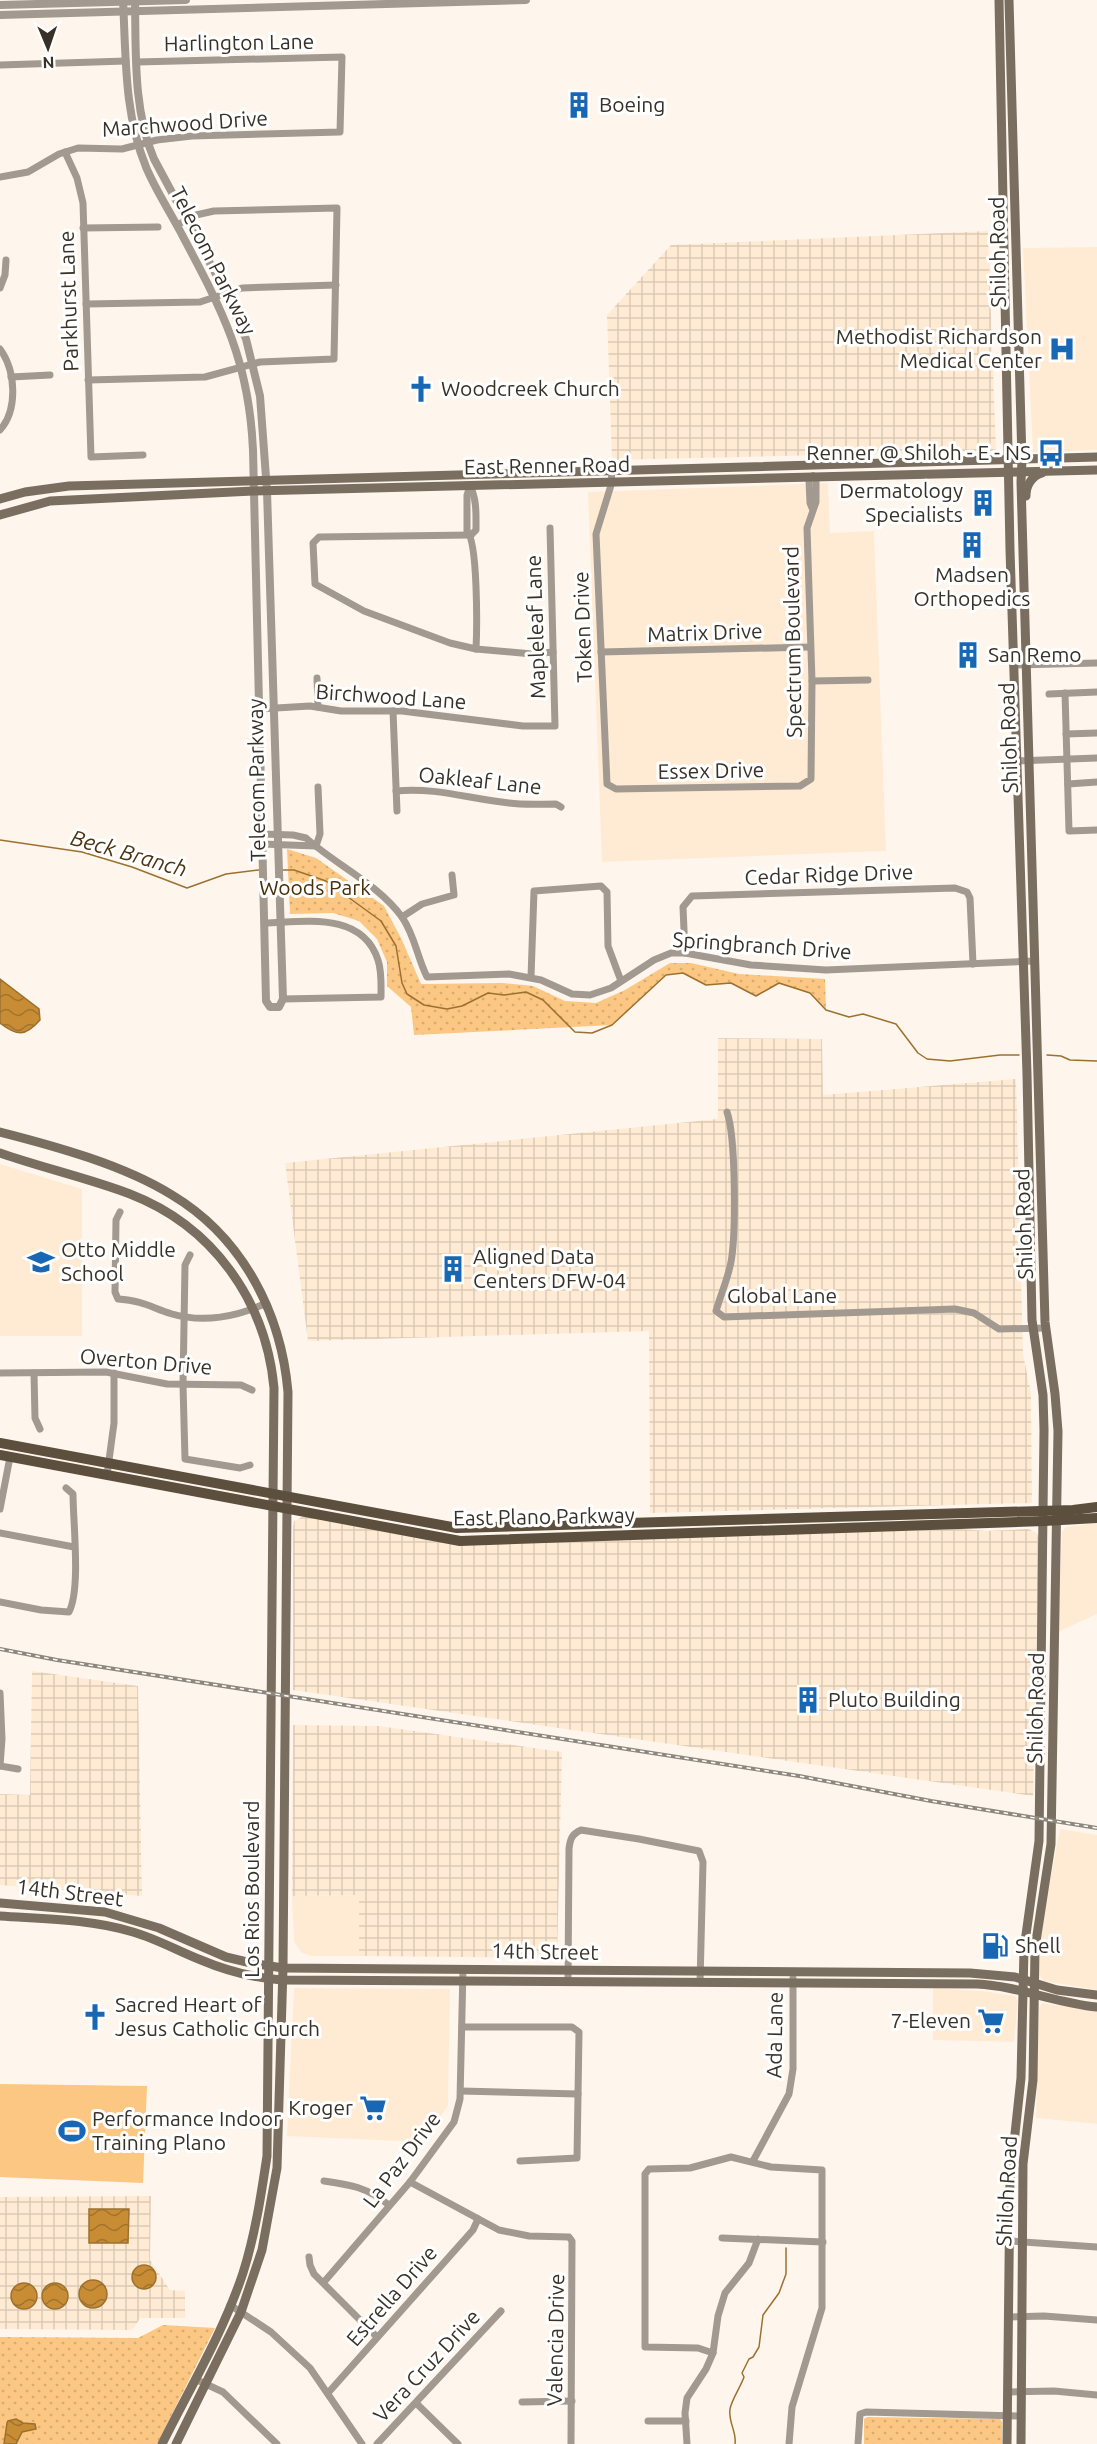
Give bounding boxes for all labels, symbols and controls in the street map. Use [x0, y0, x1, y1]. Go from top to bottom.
north arrow [18, 18, 78, 78]
street label: Harlington Lane [164, 29, 314, 55]
text: N [42, 54, 55, 72]
building icon: Boeing [564, 90, 594, 120]
place label: Boeing [599, 92, 665, 116]
street label: Marchwood Drive [101, 105, 269, 141]
street label: Telecom Parkway [166, 182, 262, 339]
street label: Shiloh Road [984, 196, 1010, 308]
street label: Parkhurst Lane [54, 230, 82, 372]
place label: Methodist Richardson Medical Center [836, 324, 1042, 372]
hospital icon: Methodist Richardson Medical Center [1047, 334, 1077, 364]
church icon: Woodcreek Church [406, 374, 436, 404]
place label: Woodcreek Church [441, 376, 620, 400]
bus stop icon: Renner @ Shiloh - E - NS [1036, 438, 1066, 468]
place label: Renner @ Shiloh - E - NS [806, 440, 1031, 464]
street label: East Renner Road [464, 452, 630, 478]
place label: Dermatology Specialists [839, 478, 963, 526]
building icon: Dermatology Specialists [968, 488, 998, 518]
building icon: Madsen Orthopedics [957, 530, 987, 560]
street label: Spectrum Boulevard [778, 546, 806, 738]
street label: Mapleleaf Lane [520, 555, 550, 700]
place label: Madsen Orthopedics [914, 562, 1030, 610]
street label: Token Drive [568, 571, 596, 683]
street label: Matrix Drive [647, 618, 763, 646]
building icon: San Remo [953, 640, 983, 670]
place label: San Remo [988, 642, 1082, 666]
street label: Birchwood Lane [315, 679, 467, 713]
street label: Shiloh Road [994, 682, 1022, 794]
street label: Telecom Parkway [243, 698, 269, 862]
street label: Essex Drive [657, 757, 765, 783]
street label: Oakleaf Lane [417, 762, 543, 798]
water label: Beck Branch [68, 824, 190, 881]
street label: Cedar Ridge Drive [744, 859, 914, 889]
park label: Woods Park [259, 875, 371, 899]
street label: Springbranch Drive [672, 927, 853, 963]
street label: Shiloh Road [1009, 1168, 1037, 1280]
place label: Otto Middle School [61, 1237, 176, 1285]
place label: Aligned Data Centers DFW-04 [473, 1244, 626, 1292]
school or university icon: Otto Middle School [26, 1247, 56, 1277]
building icon: Aligned Data Centers DFW-04 [438, 1254, 468, 1284]
street label: Global Lane [727, 1283, 837, 1307]
street label: Overton Drive [79, 1343, 213, 1379]
street label: East Plano Parkway [453, 1502, 635, 1530]
street label: Shiloh Road [1022, 1652, 1048, 1764]
building icon: Pluto Building [793, 1685, 823, 1715]
place label: Pluto Building [828, 1687, 961, 1711]
street label: Los Rios Boulevard [239, 1800, 263, 1978]
street label: 14th Street [15, 1874, 125, 1910]
fuel station icon: Shell [980, 1931, 1010, 1961]
place label: Shell [1015, 1933, 1061, 1957]
street label: 14th Street [491, 1938, 599, 1964]
street label: Ada Lane [761, 1991, 787, 2078]
place label: Sacred Heart of Jesus Catholic Church [115, 1992, 320, 2040]
church icon: Sacred Heart of Jesus Catholic Church [80, 2002, 110, 2032]
supermarket icon: 7-Eleven [976, 2006, 1006, 2036]
place label: 7-Eleven [890, 2008, 971, 2032]
supermarket icon: Kroger [358, 2093, 388, 2123]
place label: Kroger [288, 2095, 353, 2119]
place label: Performance Indoor Training Plano [92, 2106, 281, 2154]
street label: La Paz Drive [357, 2107, 445, 2212]
sports icon: Performance Indoor Training Plano [57, 2116, 87, 2146]
street label: Shiloh Road [991, 2135, 1021, 2247]
street label: Estrella Drive [341, 2240, 441, 2350]
street label: Valencia Drive [542, 2273, 568, 2407]
street label: Vera Cruz Drive [368, 2304, 484, 2426]

